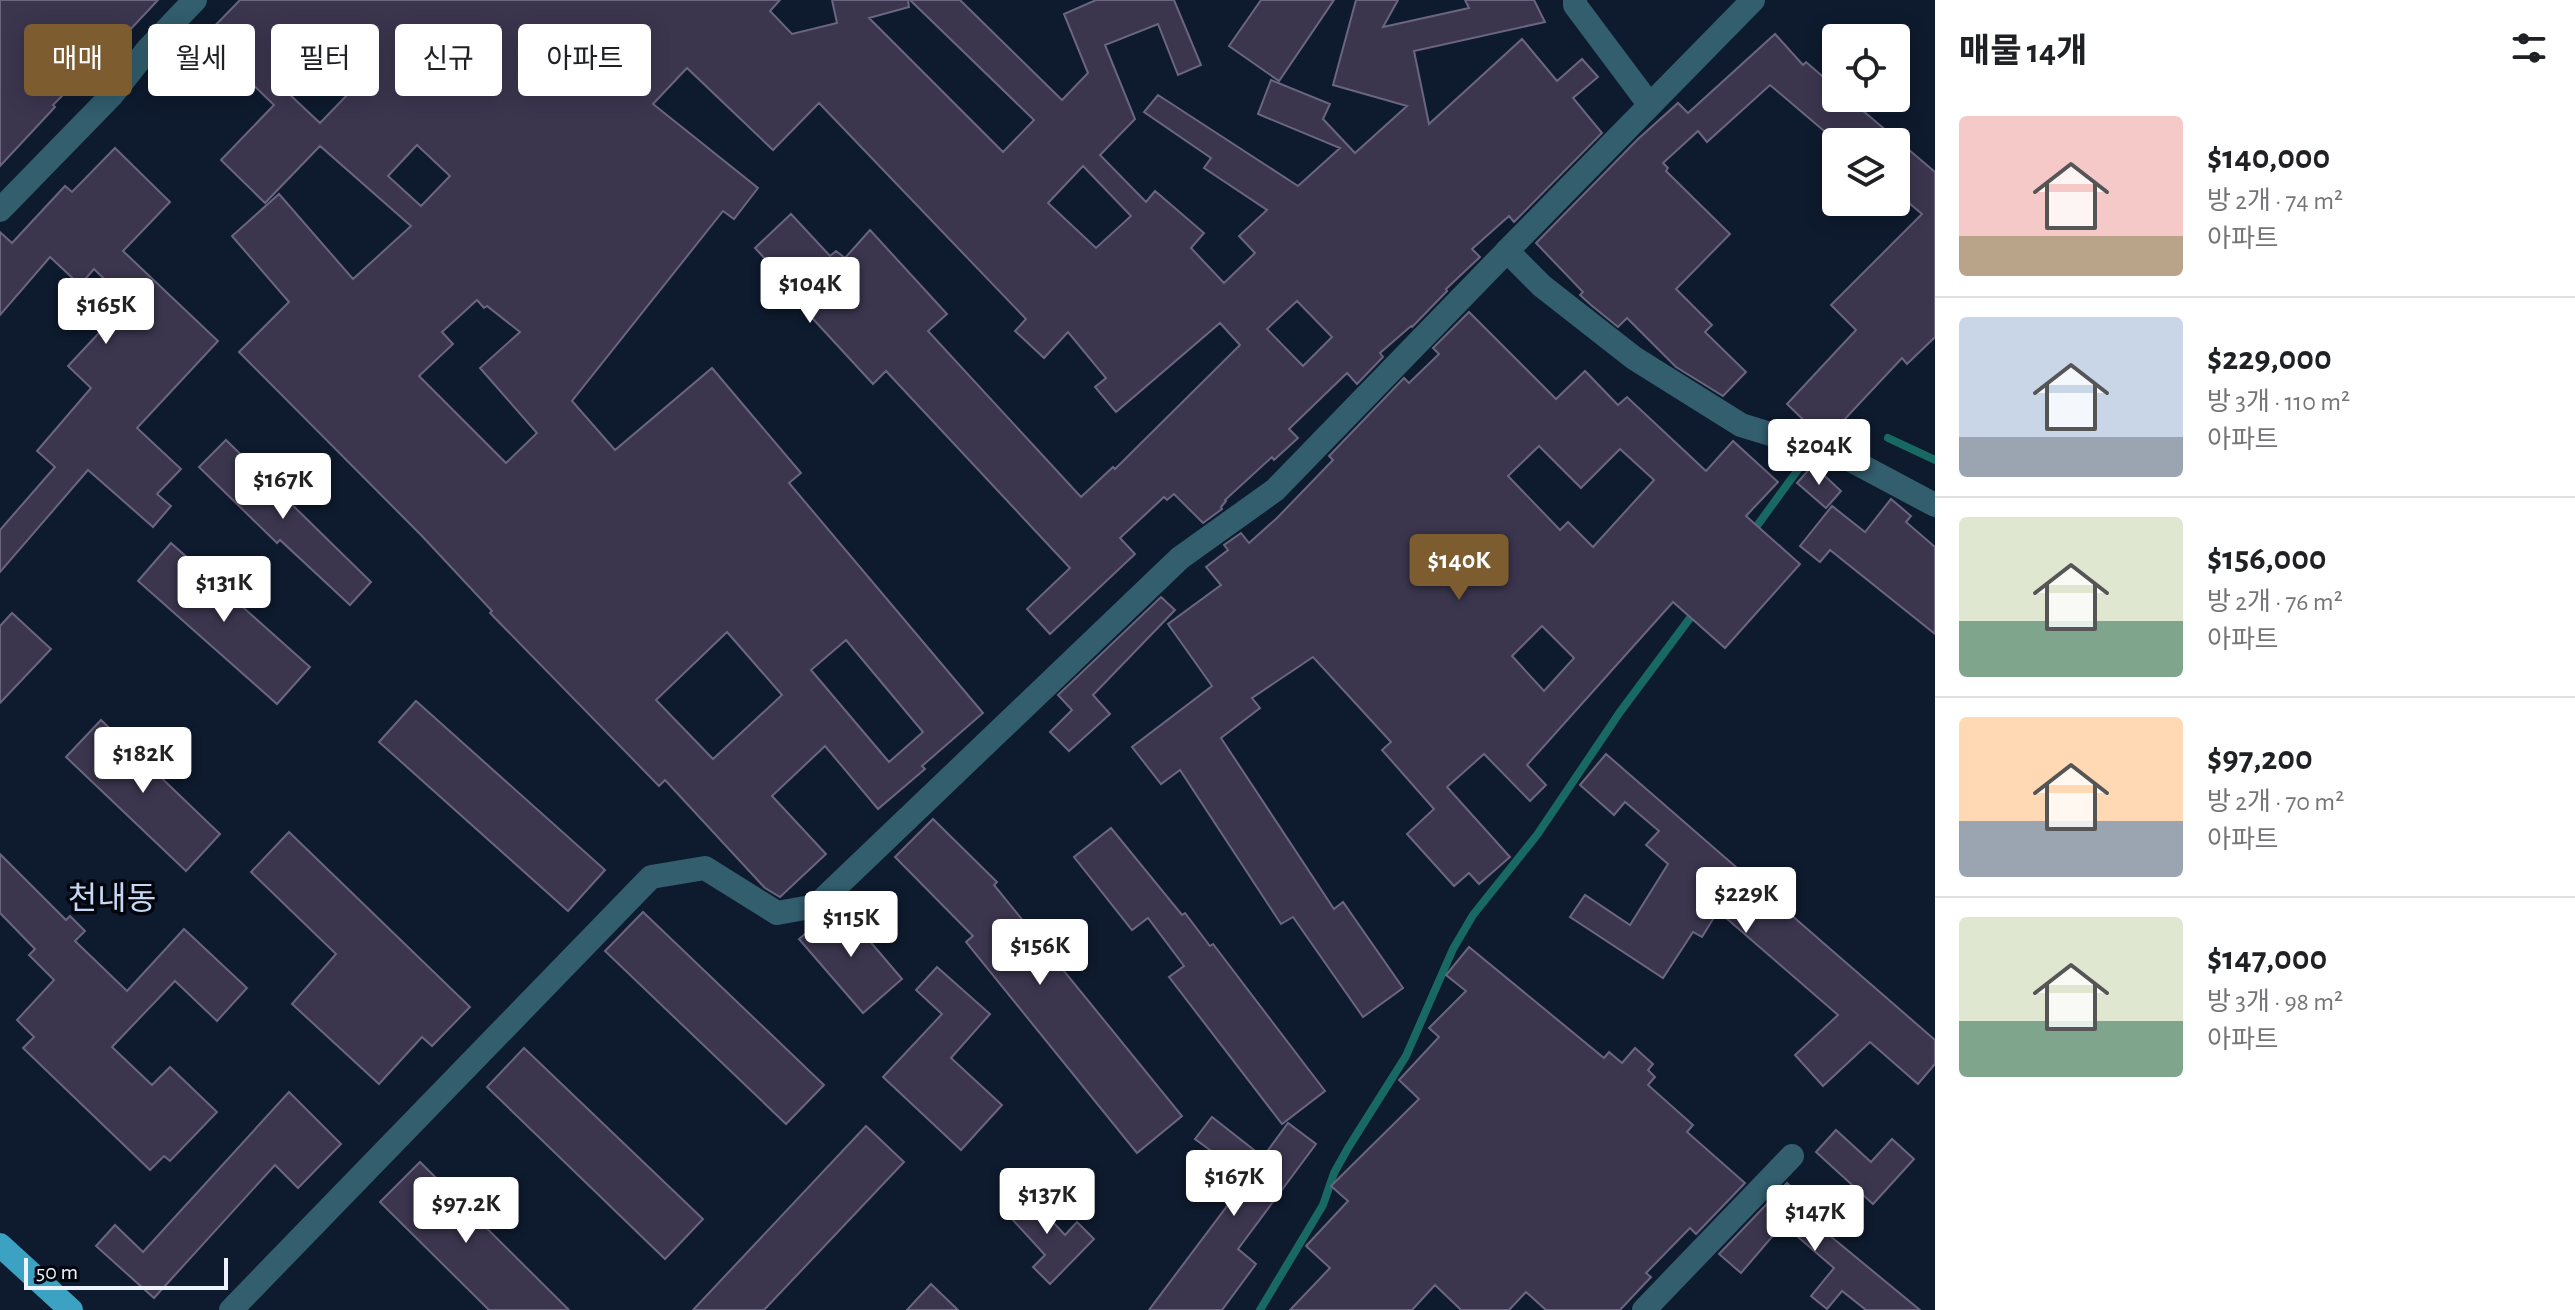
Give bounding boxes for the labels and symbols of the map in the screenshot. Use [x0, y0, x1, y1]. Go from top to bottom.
pin: $104K [754, 257, 866, 325]
pin: $165K [50, 278, 162, 346]
pin: $204K [1763, 419, 1875, 487]
pin: $167K [227, 453, 339, 521]
pin: $140K [1403, 534, 1515, 602]
pin: $131K [168, 556, 280, 624]
pin: $182K [87, 727, 199, 795]
pin: $229K [1690, 867, 1802, 935]
district label: 천내동 [68, 882, 156, 915]
pin: $115K [795, 891, 907, 959]
pin: $156K [984, 919, 1096, 987]
pin: $167K [1178, 1150, 1290, 1218]
pin: $137K [991, 1168, 1103, 1236]
pin: $97.2K [401, 1177, 531, 1245]
pin: $147K [1759, 1185, 1871, 1253]
scale bar [24, 1254, 228, 1290]

